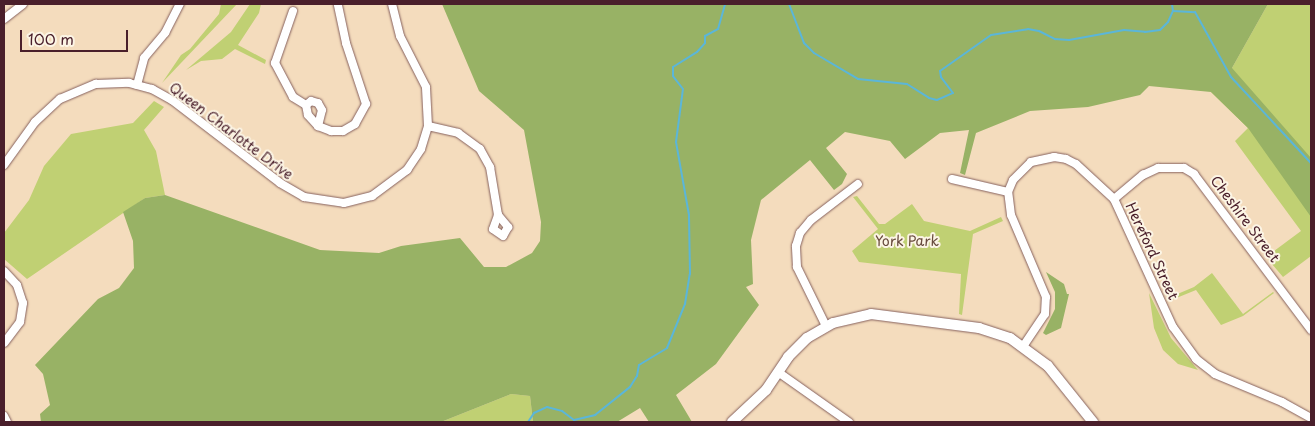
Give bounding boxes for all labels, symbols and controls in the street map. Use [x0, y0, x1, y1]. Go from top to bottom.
scale bar [22, 20, 130, 52]
text: 100 m [28, 27, 74, 50]
street label: Queen Charlotte Drive [165, 79, 297, 183]
street label: Cheshire Street [1207, 172, 1283, 266]
street label: Hereford Street [1122, 200, 1182, 302]
park label: York Park [875, 233, 939, 249]

